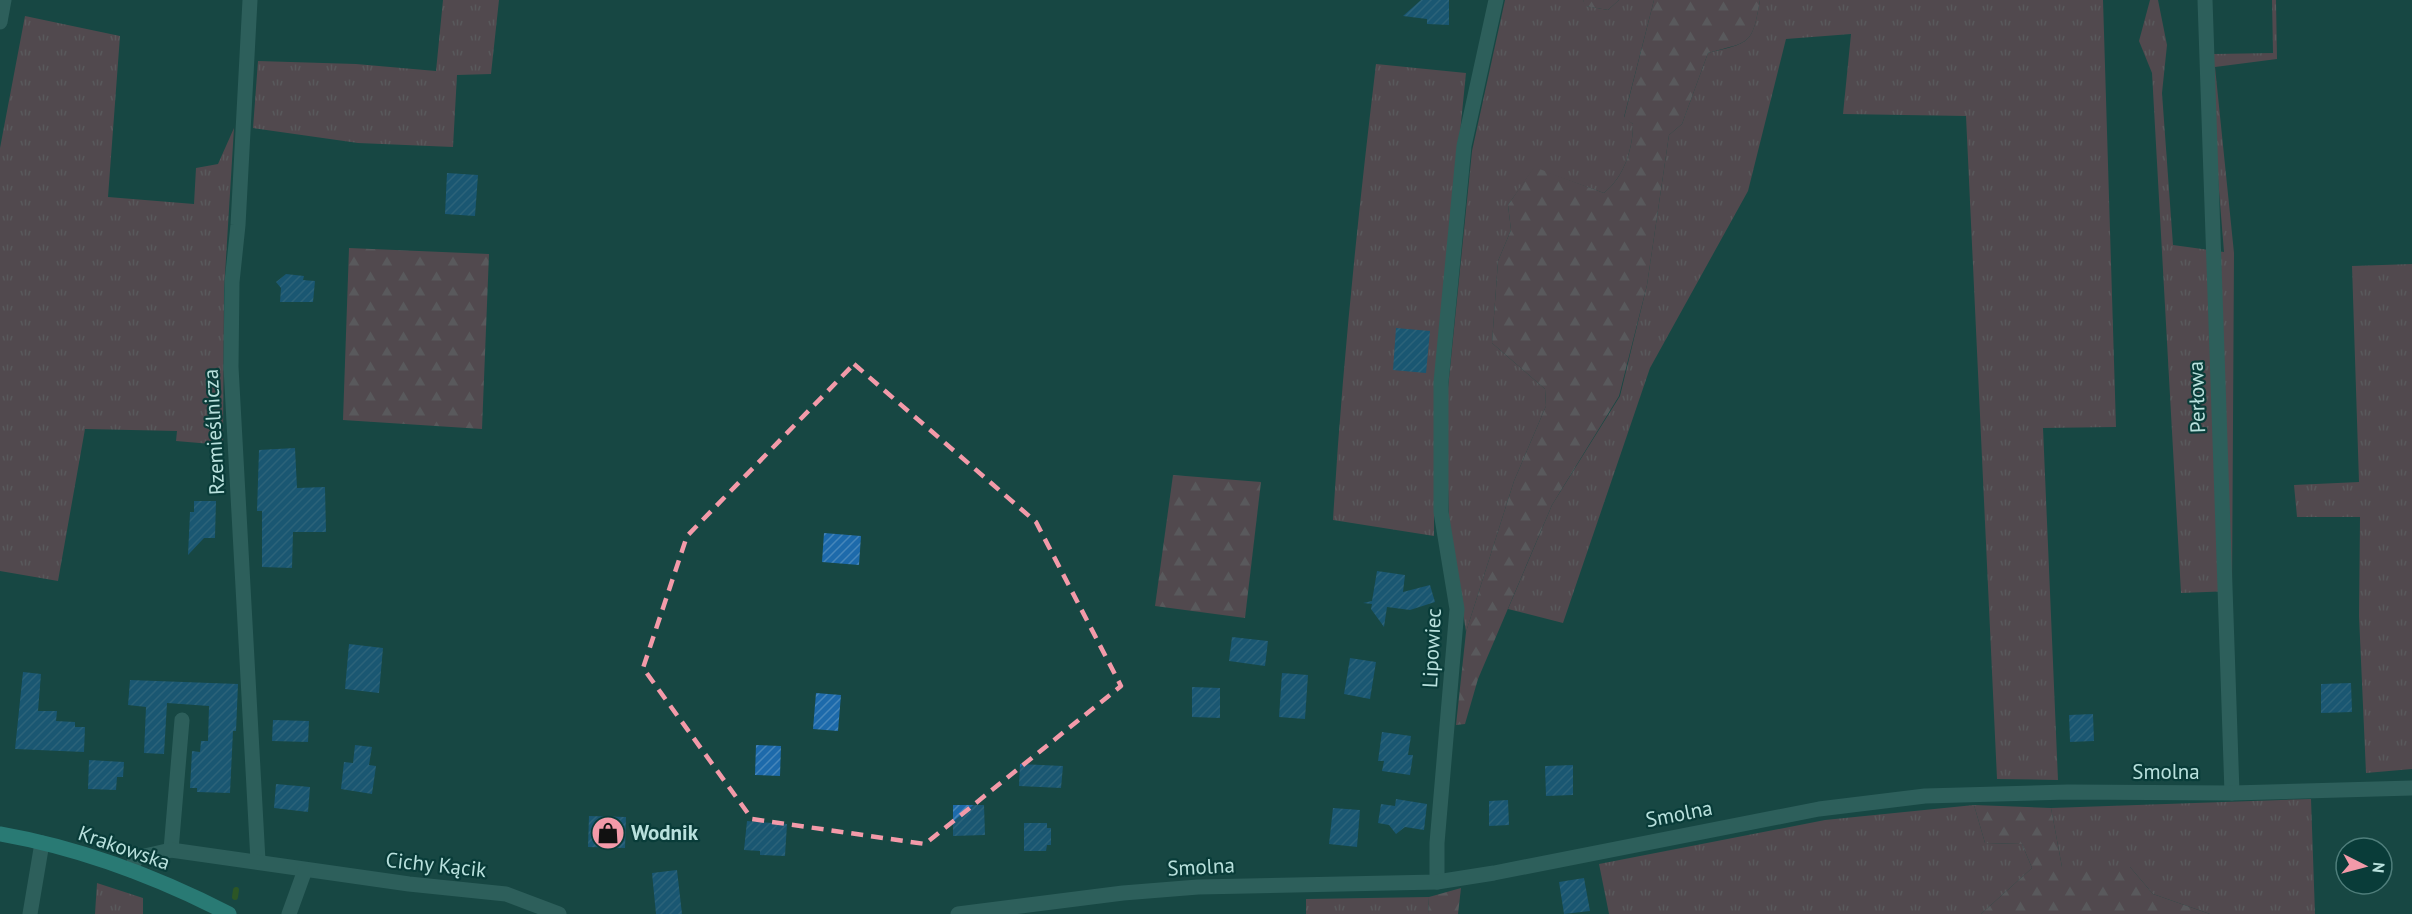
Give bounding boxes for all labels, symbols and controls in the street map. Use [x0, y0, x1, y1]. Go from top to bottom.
street label: Perłowa [2182, 361, 2211, 433]
street label: Rzemieślnicza [197, 368, 230, 496]
street label: Lipowiec [1416, 607, 1447, 689]
street label: Smolna [2132, 758, 2200, 785]
street label: Smolna [1643, 794, 1715, 833]
shop icon: Wodnik [590, 815, 626, 851]
street label: Krakowska [75, 819, 174, 876]
place label: Wodnik [631, 819, 699, 846]
north arrow [2334, 836, 2394, 896]
street label: Cichy Kącik [384, 846, 488, 883]
street label: Smolna [1167, 851, 1235, 882]
text: N [2368, 861, 2389, 874]

